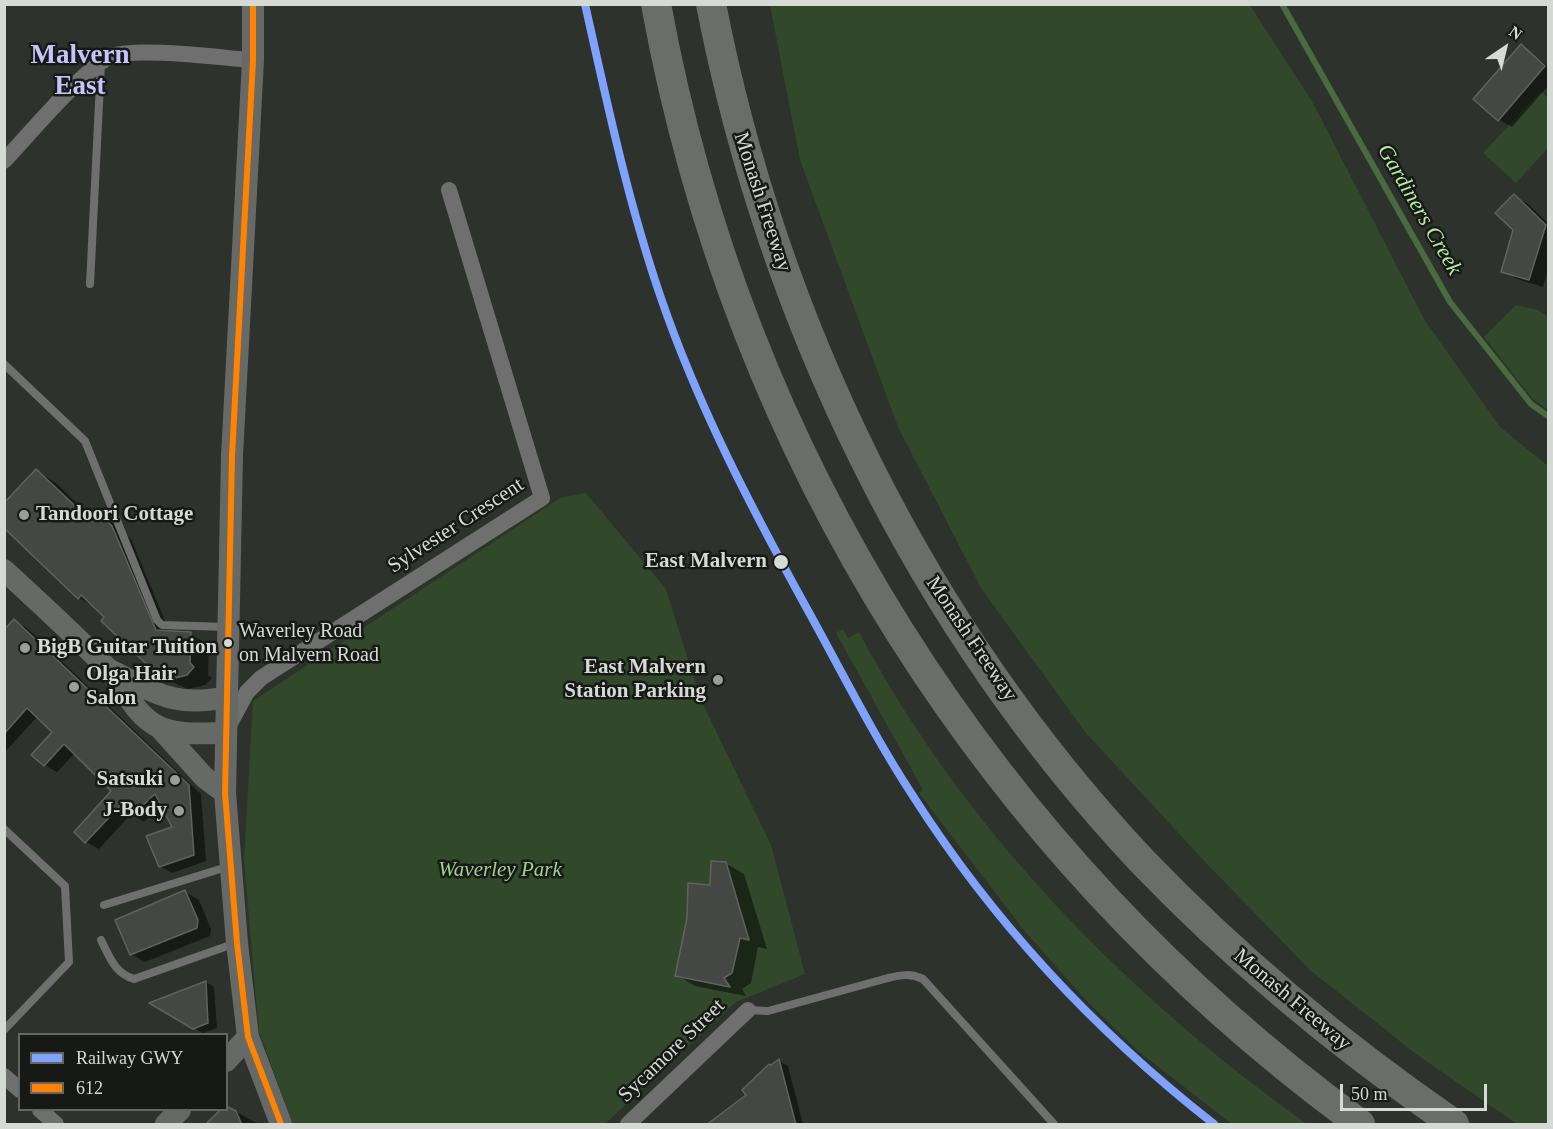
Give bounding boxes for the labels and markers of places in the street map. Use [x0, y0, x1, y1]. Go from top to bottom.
place label: Tandoori Cottage [36, 502, 193, 528]
marker: Tandoori Cottage [17, 508, 31, 522]
place label: East Malvern [645, 549, 767, 575]
marker: East Malvern [772, 553, 790, 571]
place label: Waverley Road on Malvern Road [239, 620, 379, 667]
place label: BigB Guitar Tuition [37, 635, 217, 661]
marker: Waverley Road on Malvern Road [222, 637, 234, 649]
marker: BigB Guitar Tuition [18, 641, 32, 655]
place label: East Malvern Station Parking [564, 655, 706, 705]
place label: Olga Hair Salon [86, 662, 176, 712]
marker: East Malvern Station Parking [711, 673, 725, 687]
marker: Olga Hair Salon [67, 680, 81, 694]
place label: Satsuki [96, 767, 163, 793]
marker: Satsuki [168, 773, 182, 787]
place label: J-Body [103, 798, 167, 824]
marker: J-Body [172, 804, 186, 818]

